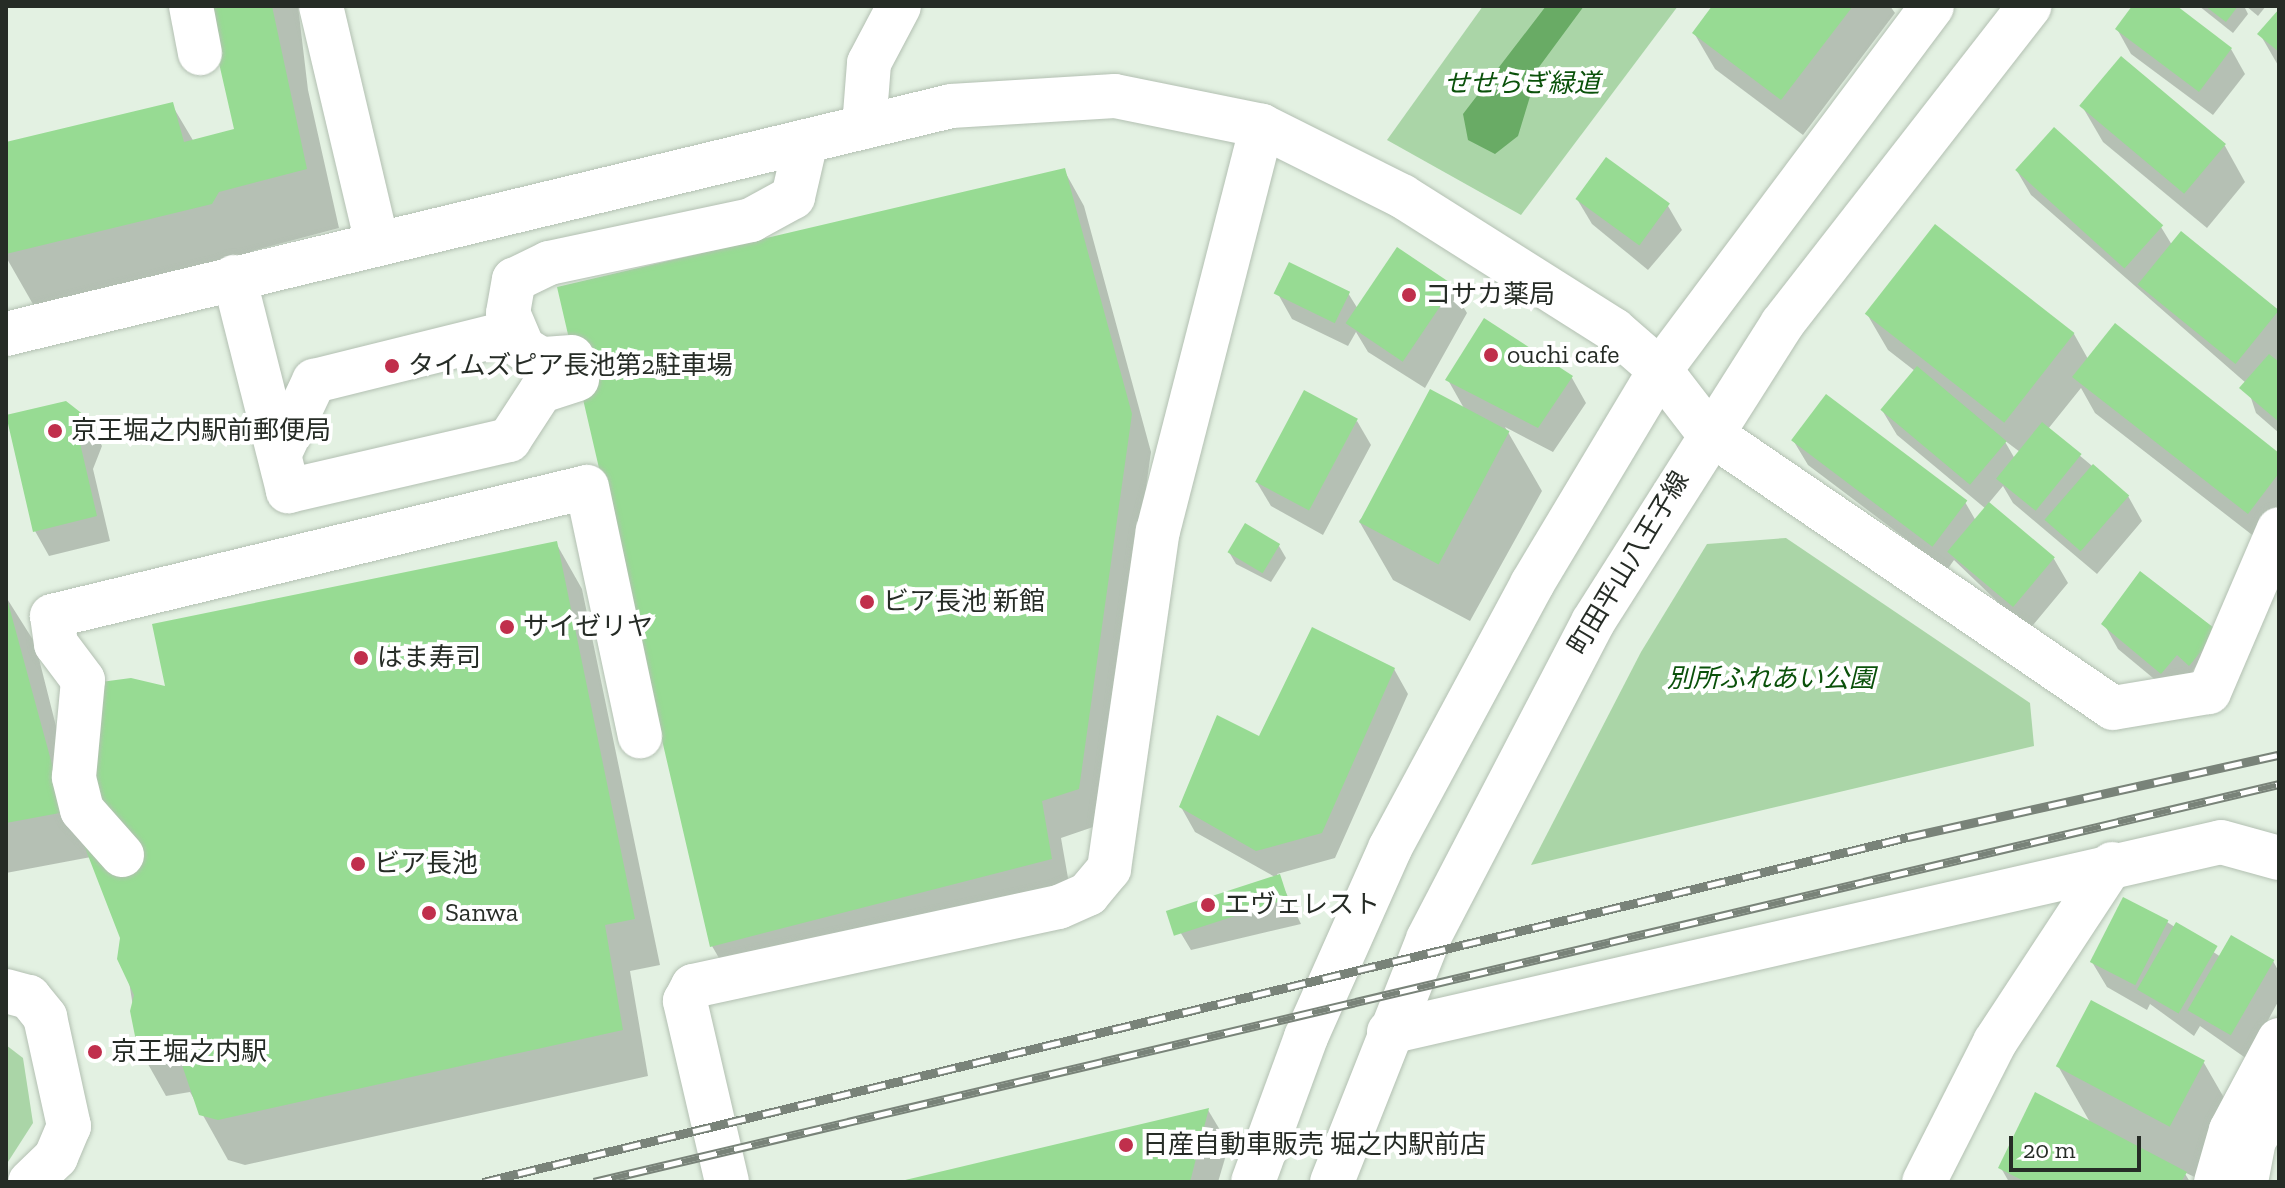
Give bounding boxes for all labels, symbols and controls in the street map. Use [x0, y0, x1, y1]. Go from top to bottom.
park label: せせらぎ緑道 [1444, 68, 1600, 100]
place label: コサカ薬局 [1425, 279, 1555, 311]
marker: コサカ薬局 [1400, 286, 1418, 304]
place label: ouchi cafe [1507, 339, 1620, 371]
marker: ouchi cafe [1482, 346, 1500, 364]
place label: タイムズピア長池第2駐車場 [408, 350, 733, 382]
marker: タイムズピア長池第2駐車場 [383, 357, 401, 375]
place label: 京王堀之内駅前郵便局 [71, 415, 331, 447]
marker: 京王堀之内駅前郵便局 [46, 422, 64, 440]
street label: 町田平山八王子線 [1562, 466, 1696, 660]
place label: ビア長池 新館 [883, 586, 1045, 618]
marker: ビア長池 新館 [858, 593, 876, 611]
place label: サイゼリヤ [523, 611, 653, 643]
marker: サイゼリヤ [498, 618, 516, 636]
place label: はま寿司 [377, 642, 481, 674]
marker: はま寿司 [352, 649, 370, 667]
park label: 別所ふれあい公園 [1667, 663, 1875, 695]
place label: ビア長池 [374, 848, 478, 880]
marker: ビア長池 [349, 855, 367, 873]
place label: エヴェレスト [1224, 889, 1380, 921]
marker: エヴェレスト [1199, 896, 1217, 914]
place label: Sanwa [445, 897, 518, 929]
marker: Sanwa [420, 904, 438, 922]
place label: 京王堀之内駅 [111, 1036, 267, 1068]
marker: 京王堀之内駅 [86, 1043, 104, 1061]
scale bar [2013, 1120, 2145, 1170]
place label: 日産自動車販売 堀之内駅前店 [1142, 1129, 1486, 1161]
text: 20 m [2023, 1135, 2075, 1164]
marker: 日産自動車販売 堀之内駅前店 [1117, 1136, 1135, 1154]

